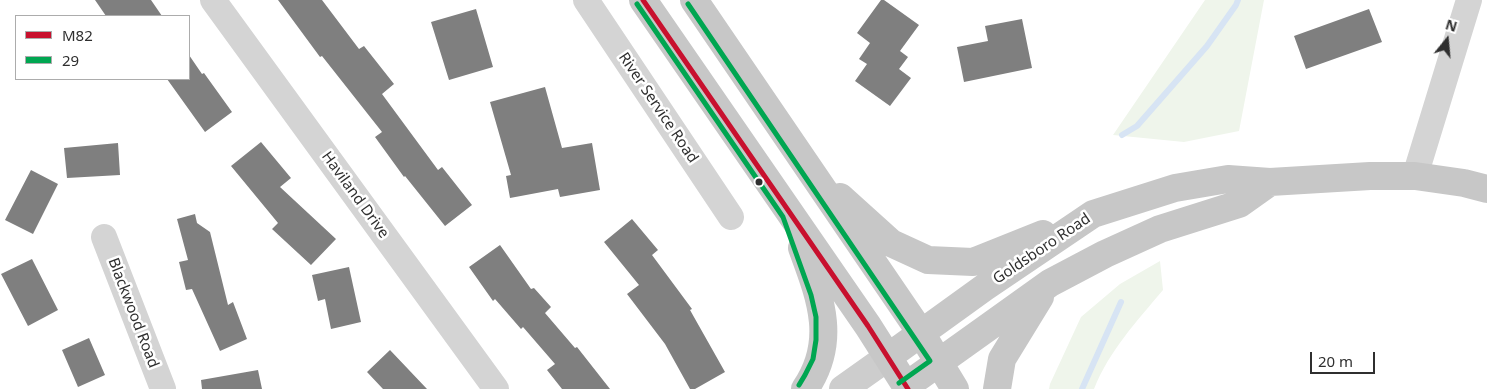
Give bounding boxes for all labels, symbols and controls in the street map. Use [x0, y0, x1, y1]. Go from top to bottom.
text: N [1443, 14, 1460, 36]
legend [15, 15, 190, 80]
north arrow [1422, 15, 1472, 65]
text: M82 [62, 25, 93, 45]
street label: River Service Road [614, 49, 702, 167]
text: 29 [62, 50, 79, 70]
street label: Haviland Drive [318, 148, 392, 242]
unlabelled marker [754, 177, 764, 187]
street label: Goldsboro Road [990, 210, 1094, 288]
street label: Blackwood Road [104, 255, 162, 371]
scale bar [1312, 342, 1377, 374]
text: 20 m [1318, 351, 1353, 371]

